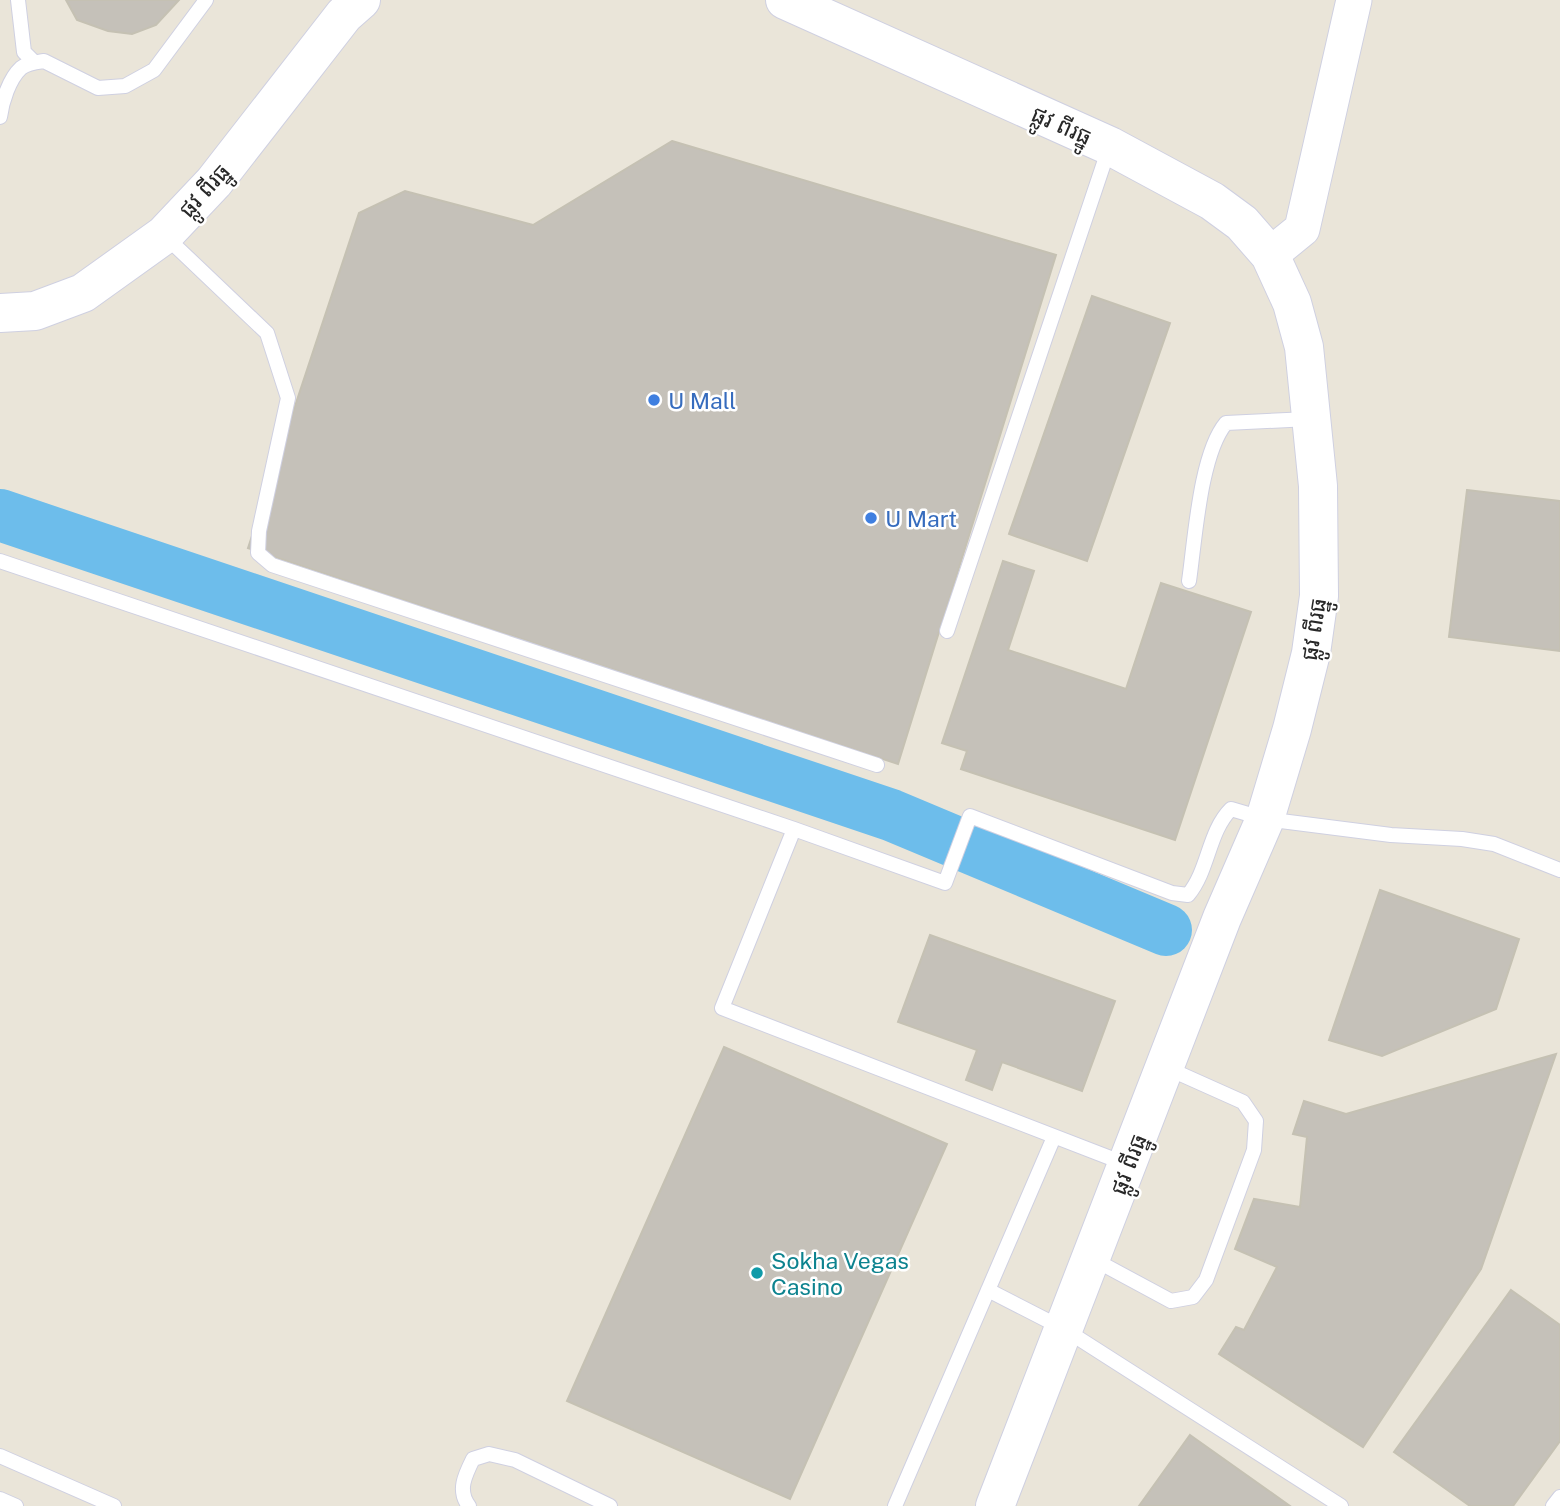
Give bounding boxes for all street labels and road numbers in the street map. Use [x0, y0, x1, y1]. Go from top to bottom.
street label: ផ្លូវ ពីរធ្នូ [1024, 100, 1097, 158]
street label: ផ្លូវ ពីរធ្នូ [173, 157, 242, 229]
street label: ផ្លូវ ពីរធ្នូ [1295, 596, 1340, 664]
street label: ផ្លូវ ពីរធ្នូ [1104, 1130, 1160, 1202]

